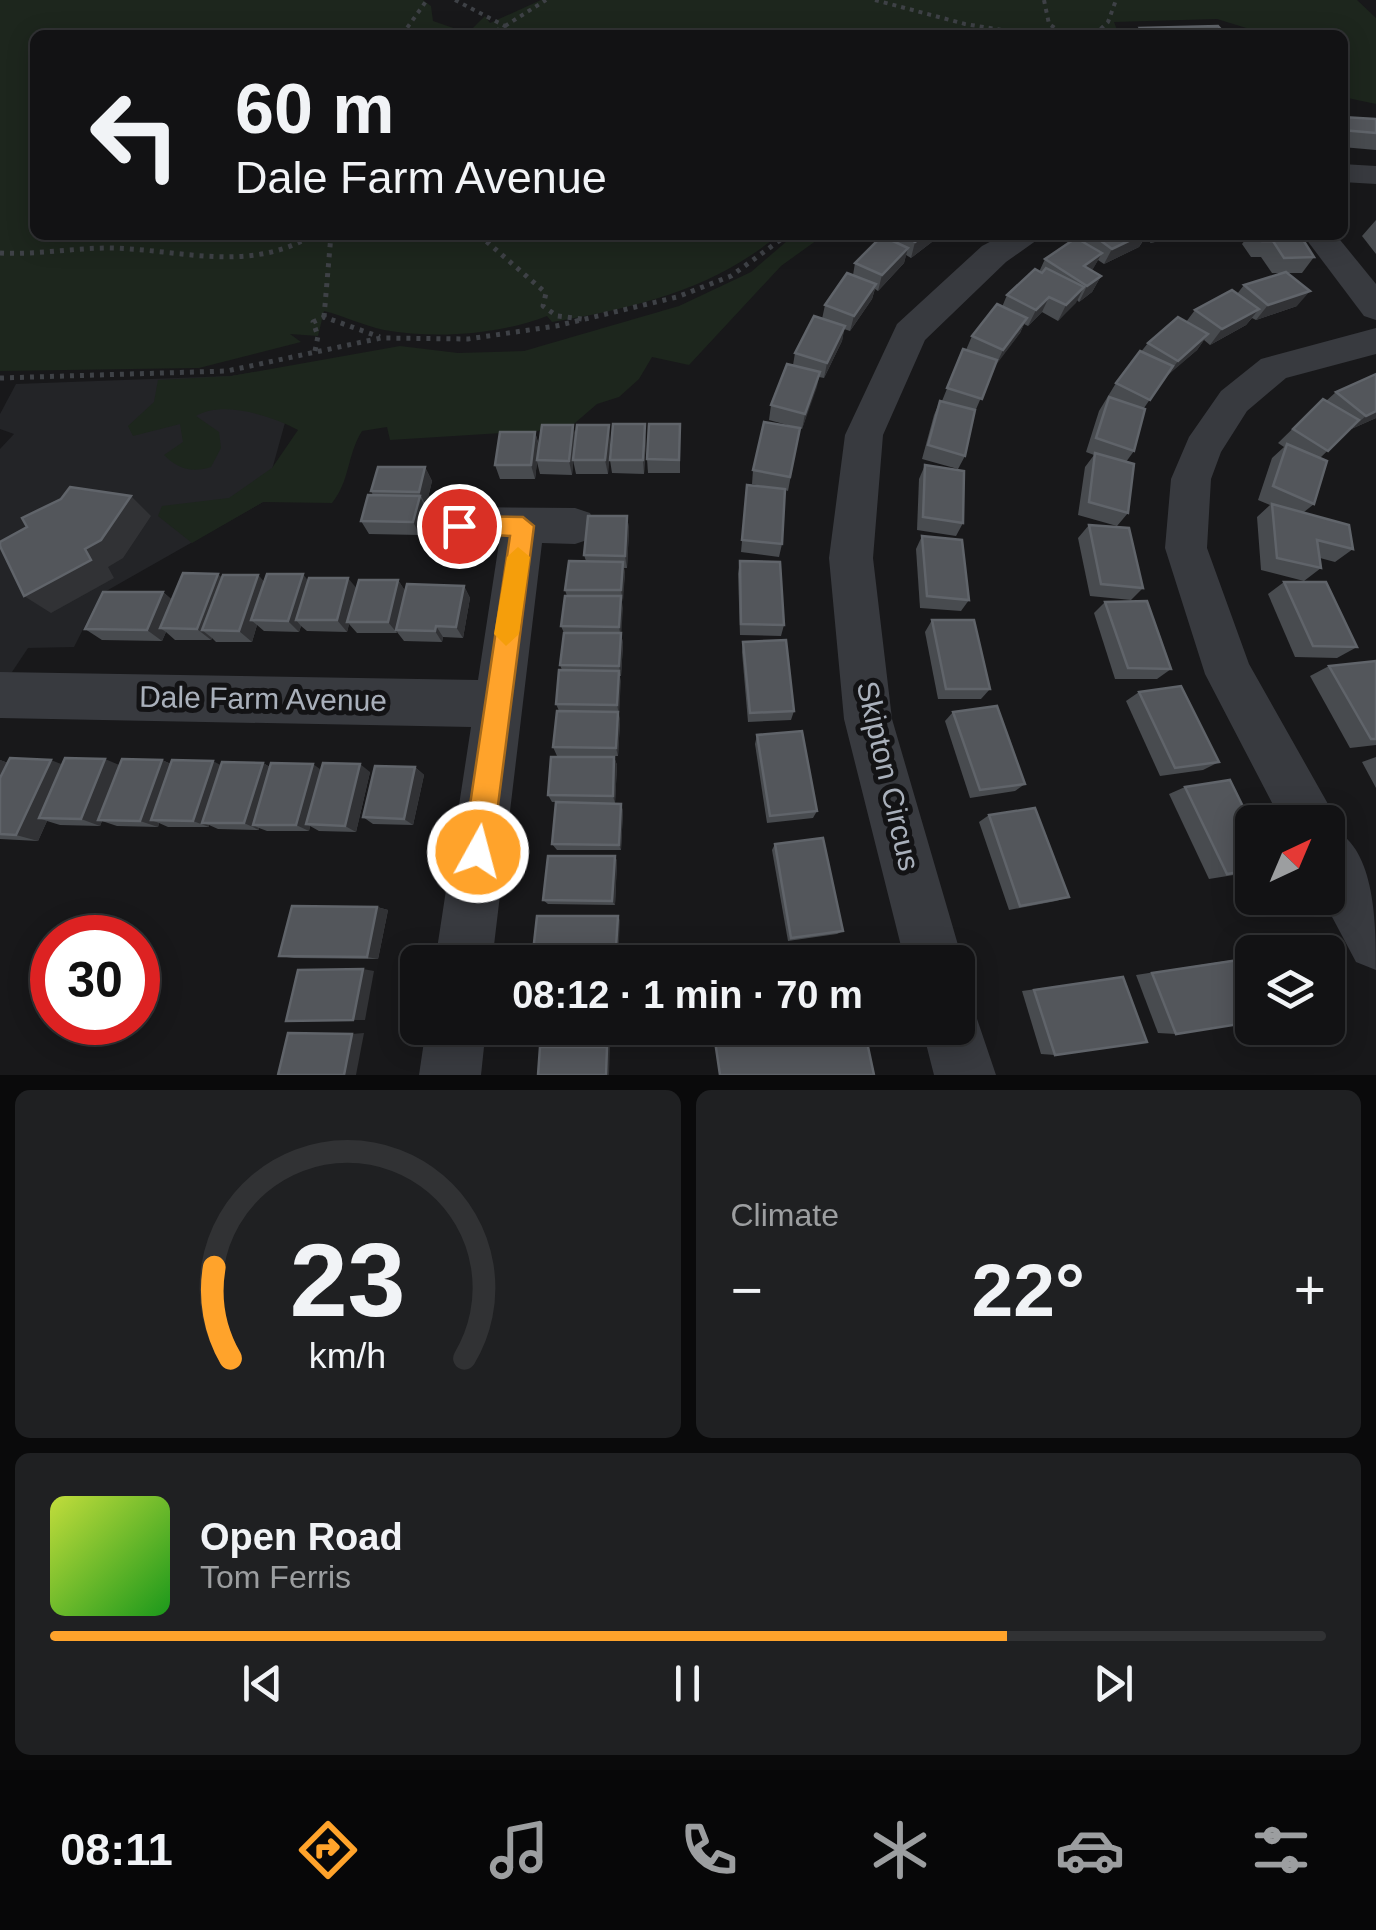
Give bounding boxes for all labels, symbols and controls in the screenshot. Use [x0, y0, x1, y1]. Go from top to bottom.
icon: left [70, 70, 200, 200]
text: 60 m [235, 70, 395, 148]
text: Dale Farm Avenue [235, 152, 607, 203]
pin [417, 484, 502, 569]
icon: arrive [432, 499, 487, 554]
street label: Skipton Circus [851, 678, 926, 874]
street label: Dale Farm Avenue [139, 680, 387, 717]
position arrow [426, 800, 530, 904]
north arrow [1235, 805, 1345, 915]
map controls [1235, 805, 1345, 1045]
speed limit sign: 30 [30, 915, 160, 1045]
button: layers [1235, 935, 1345, 1045]
text: 08:12 · 1 min · 70 m [512, 974, 863, 1016]
text: Climate [731, 1197, 839, 1233]
text: 23 [290, 1222, 406, 1338]
text: 22° [972, 1248, 1085, 1332]
text: − [731, 1259, 763, 1321]
text: + [1294, 1259, 1326, 1321]
text: km/h [309, 1336, 386, 1376]
text: Open Road [200, 1516, 403, 1558]
text: Tom Ferris [200, 1559, 351, 1595]
icon: previous [235, 1656, 290, 1711]
icon: pause [660, 1656, 715, 1711]
icon: next [1086, 1656, 1141, 1711]
icon: directions [293, 1815, 363, 1885]
icon: music [484, 1815, 554, 1885]
icon: phone [674, 1815, 744, 1885]
icon: climate [865, 1815, 935, 1885]
icon: car [1055, 1815, 1125, 1885]
icon: filters [1246, 1815, 1316, 1885]
text: 08:11 [60, 1824, 173, 1875]

